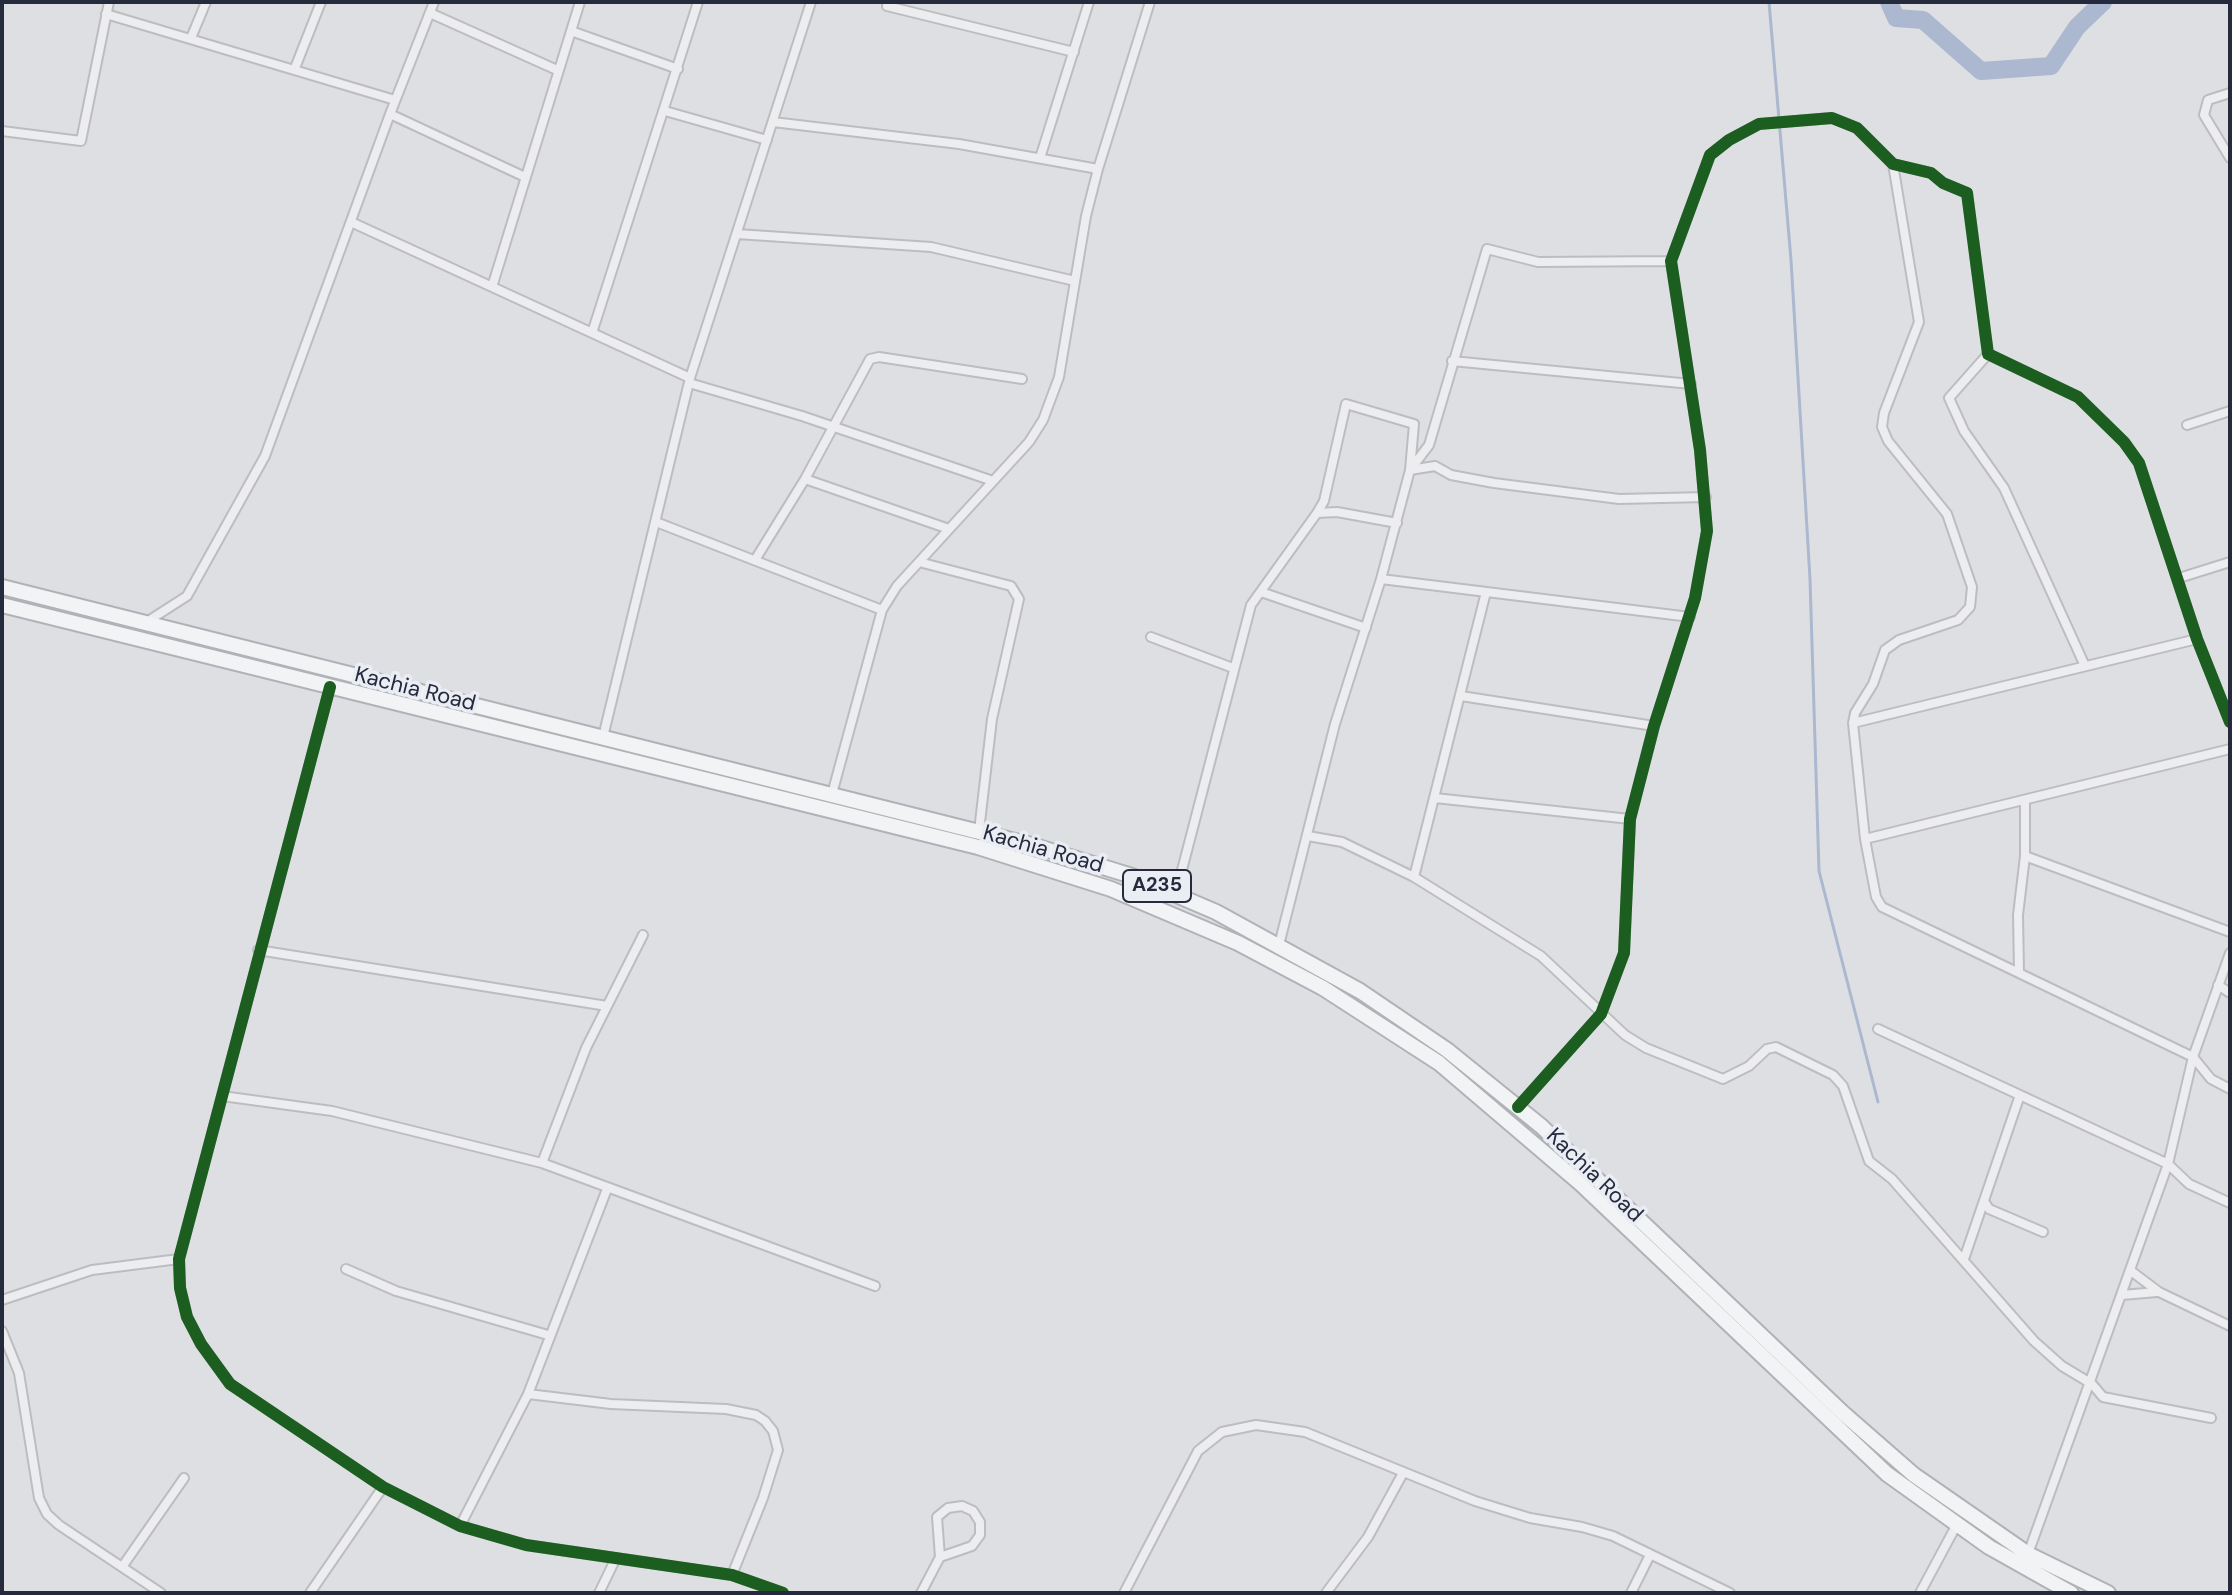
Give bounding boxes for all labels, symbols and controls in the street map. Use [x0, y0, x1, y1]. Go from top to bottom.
street label: Kachia Road [352, 662, 478, 718]
street label: Kachia Road [980, 820, 1106, 880]
road number: A235 [1123, 870, 1191, 902]
street label: Kachia Road [1540, 1123, 1648, 1229]

